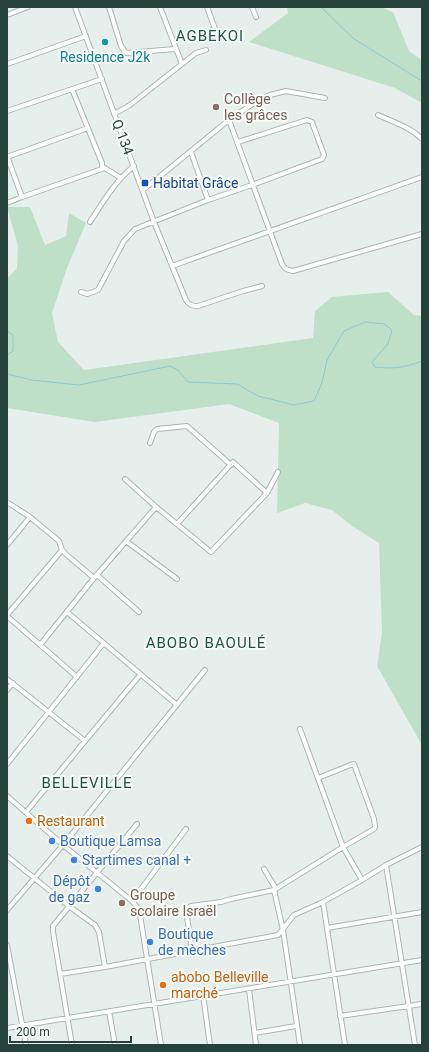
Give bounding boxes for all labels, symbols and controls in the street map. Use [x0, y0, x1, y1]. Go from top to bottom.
district label: AGBEKOI [176, 27, 244, 45]
marker: Residence J2k [100, 37, 110, 47]
place label: Residence J2k [60, 49, 151, 65]
place label: Collège les grâces [224, 91, 287, 123]
marker: Collège les grâces [211, 102, 221, 112]
street label: Q 134 [109, 117, 137, 157]
place label: Habitat Grâce [153, 175, 239, 191]
marker: Habitat Grâce [140, 178, 150, 188]
district label: ABOBO BAOULÉ [146, 634, 266, 652]
district label: BELLEVILLE [42, 774, 132, 792]
place label: Restaurant [37, 813, 105, 829]
marker: Restaurant [24, 816, 34, 826]
place label: Boutique Lamsa [60, 833, 161, 849]
marker: Boutique Lamsa [47, 836, 57, 846]
place label: Startimes canal + [82, 852, 191, 868]
marker: Startimes canal + [69, 855, 79, 865]
place label: Dépôt de gaz [49, 873, 90, 905]
marker: Dépôt de gaz [93, 884, 103, 894]
place label: Groupe scolaire Israël [130, 887, 216, 919]
marker: Groupe scolaire Israël [117, 898, 127, 908]
place label: Boutique de mèches [158, 926, 226, 958]
marker: Boutique de mèches [145, 937, 155, 947]
place label: abobo Belleville marché [171, 969, 269, 1001]
marker: abobo Belleville marché [158, 980, 168, 990]
scale bar [10, 1018, 131, 1044]
text: 200 m [16, 1025, 50, 1039]

